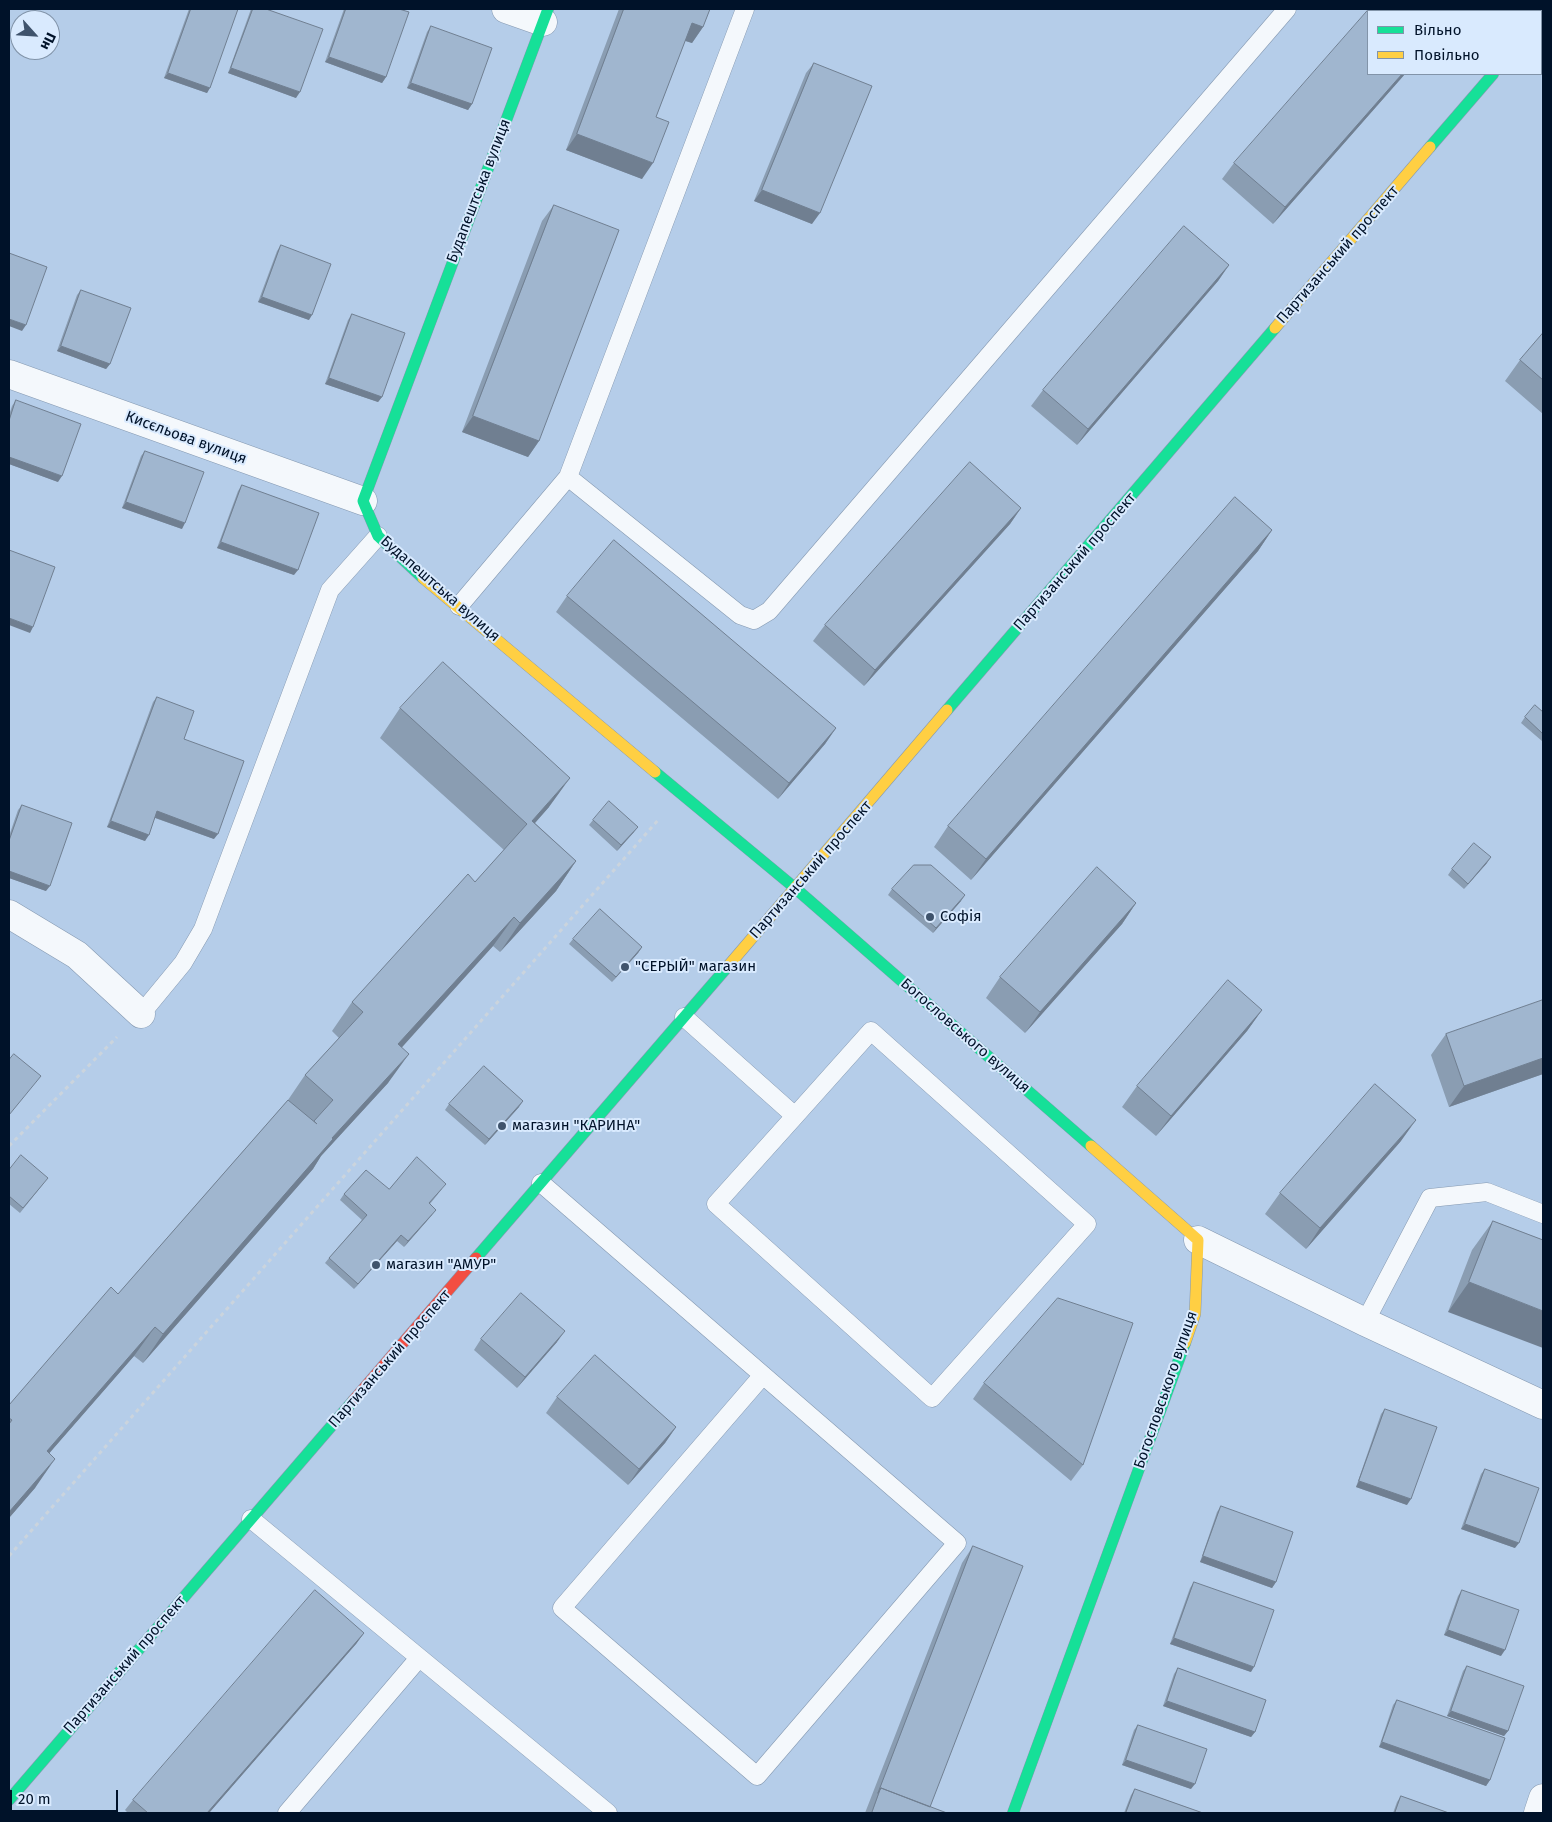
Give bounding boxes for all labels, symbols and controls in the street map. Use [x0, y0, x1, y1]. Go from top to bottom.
north arrow [10, 10, 60, 60]
legend [1367, 10, 1542, 75]
text: Вільно [1414, 21, 1461, 39]
text: Пн [37, 30, 60, 53]
text: Повільно [1414, 46, 1480, 64]
street label: Будапештська вулиця [443, 117, 515, 265]
street label: Партизанський проспект [1273, 182, 1403, 328]
street label: Кисєльова вулиця [123, 408, 249, 468]
street label: Партизанський проспект [1010, 489, 1140, 635]
street label: Будапештська вулиця [377, 532, 503, 646]
street label: Партизанський проспект [746, 797, 876, 943]
place label: Софія [940, 908, 982, 926]
marker: Софія [924, 911, 936, 923]
place label: "СЕРЫЙ" магазин [635, 958, 756, 976]
marker: "СЕРЫЙ" магазин [619, 961, 631, 973]
street label: Богословського вулиця [897, 975, 1033, 1097]
place label: магазин "КАРИНА" [512, 1117, 640, 1135]
marker: магазин "КАРИНА" [496, 1120, 508, 1132]
place label: магазин "АМУР" [386, 1256, 496, 1274]
marker: магазин "АМУР" [370, 1259, 382, 1271]
street label: Партизанський проспект [325, 1286, 455, 1432]
street label: Богословського вулиця [1131, 1309, 1201, 1471]
street label: Партизанський проспект [60, 1592, 190, 1738]
scale bar [12, 1780, 120, 1812]
text: 20 m [18, 1790, 51, 1808]

